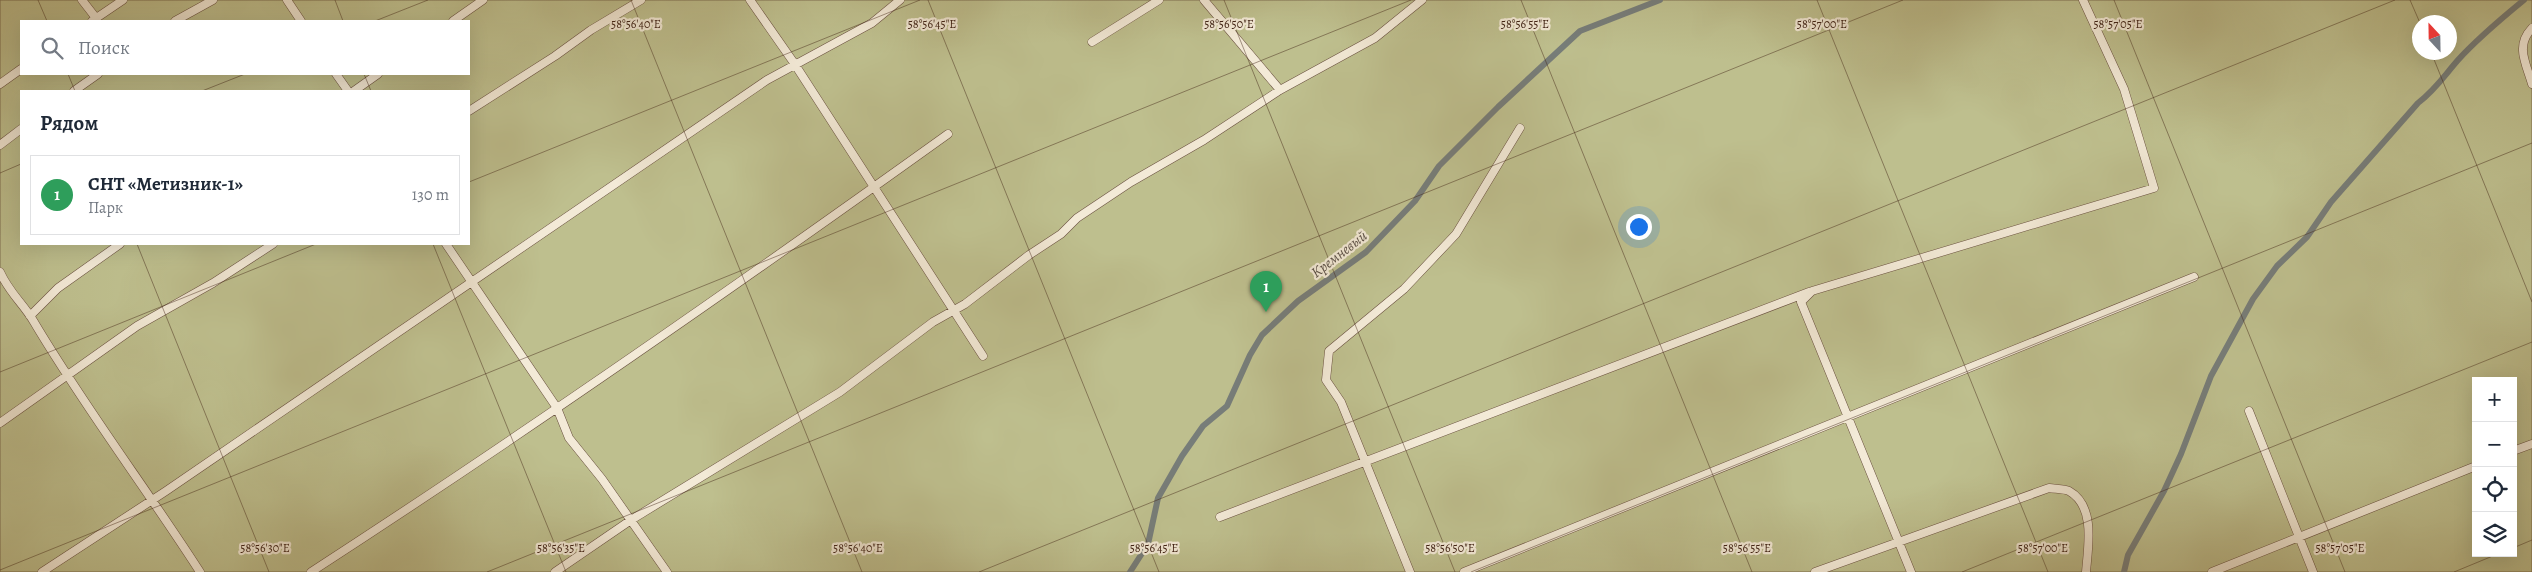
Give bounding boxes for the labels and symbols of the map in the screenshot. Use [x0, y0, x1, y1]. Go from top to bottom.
north arrow [2412, 15, 2457, 60]
text: 58°56'40"E [611, 16, 661, 32]
text: 58°56'45"E [908, 16, 956, 32]
text: 58°56'50"E [1204, 16, 1254, 32]
text: 58°56'55"E [1501, 16, 1549, 32]
text: 58°57'00"E [1797, 16, 1847, 32]
text: 58°57'05"E [2093, 16, 2143, 32]
your location [1626, 214, 1652, 240]
water label: Кремневый [1307, 225, 1372, 282]
pin: 1 [1250, 271, 1282, 312]
text: 58°56'30"E [240, 540, 290, 556]
text: 58°56'35"E [537, 540, 585, 556]
text: 58°56'40"E [833, 540, 883, 556]
text: 58°56'45"E [1130, 540, 1178, 556]
text: 58°56'50"E [1425, 540, 1475, 556]
text: 58°56'55"E [1723, 540, 1771, 556]
text: 58°57'00"E [2018, 540, 2068, 556]
text: 58°57'05"E [2315, 540, 2365, 556]

